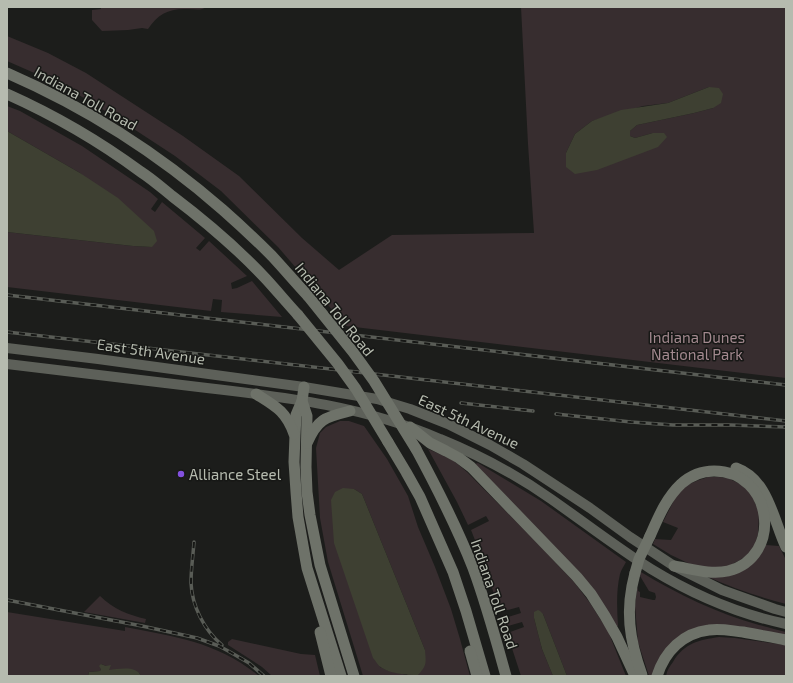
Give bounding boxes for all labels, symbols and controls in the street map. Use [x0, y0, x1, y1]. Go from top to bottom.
street label: Indiana Toll Road [31, 62, 141, 134]
street label: Indiana Toll Road [292, 259, 378, 359]
park label: Indiana Dunes National Park [649, 328, 745, 363]
street label: East 5th Avenue [96, 334, 206, 368]
street label: East 5th Avenue [416, 390, 522, 452]
place label: Alliance Steel [189, 465, 282, 483]
marker: Alliance Steel [176, 469, 186, 479]
street label: Indiana Toll Road [468, 537, 522, 651]

